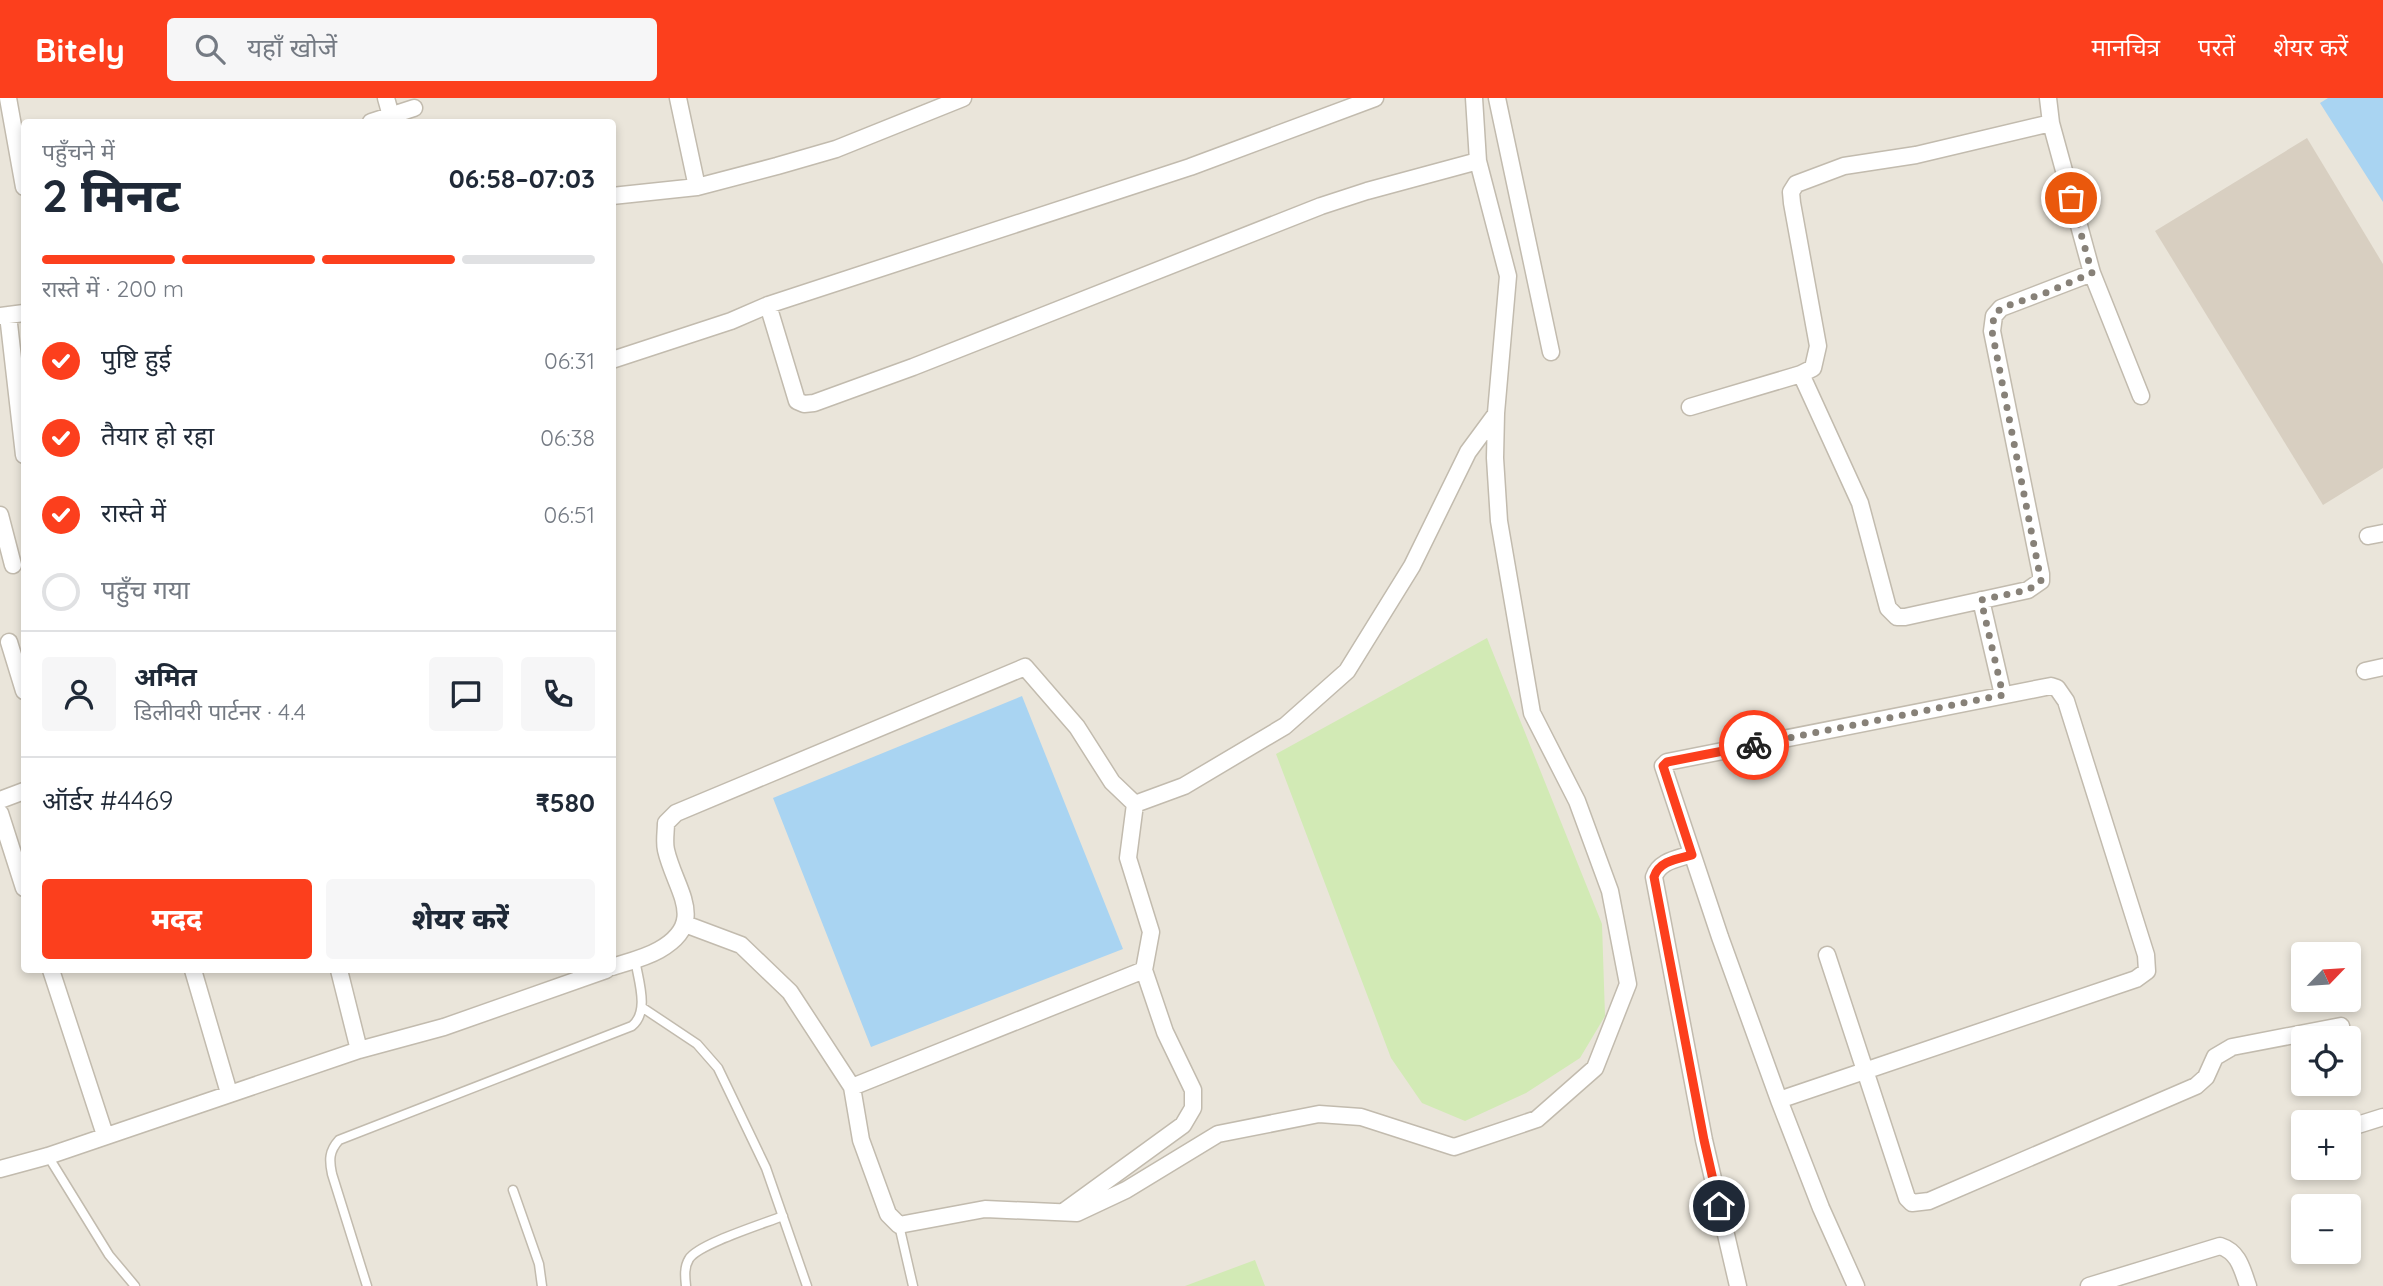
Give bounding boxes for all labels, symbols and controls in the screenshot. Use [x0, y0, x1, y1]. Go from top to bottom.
search box [167, 18, 657, 81]
text: Bitely [35, 29, 125, 70]
icon: search [191, 30, 229, 68]
text: यहाँ खोजें [247, 31, 337, 64]
text: मानचित्र [2091, 32, 2160, 62]
text: परतें [2198, 32, 2235, 62]
text: शेयर करें [2273, 32, 2348, 62]
text: पहुँचने में [42, 137, 115, 166]
text: 06:58–07:03 [449, 162, 595, 195]
text: 2 मिनट [42, 166, 180, 224]
pin [2041, 168, 2101, 228]
icon: bag [2052, 179, 2090, 217]
text: रास्ते में · 200 m [42, 274, 184, 303]
icon: check [42, 342, 80, 380]
text: पुष्टि हुई [101, 342, 171, 375]
text: 06:31 [544, 346, 595, 375]
icon: check [42, 419, 80, 457]
text: तैयार हो रहा [101, 419, 214, 452]
text: 06:38 [540, 423, 595, 452]
icon: check [42, 496, 80, 534]
text: रास्ते में [101, 496, 166, 529]
text: 06:51 [544, 500, 595, 529]
text: पहुँच गया [101, 573, 190, 606]
button: person [42, 657, 116, 731]
button: chat [429, 657, 503, 731]
button: phone [521, 657, 595, 731]
text: अमित [134, 660, 197, 693]
text: डिलीवरी पार्टनर · 4.4 [134, 697, 306, 726]
courier [1719, 710, 1789, 780]
icon: bike [1735, 726, 1773, 764]
text: ऑर्डर #4469 [42, 784, 173, 817]
text: ₹580 [535, 786, 595, 819]
button: मदद [42, 879, 312, 959]
button: शेयर करें [326, 879, 595, 959]
north arrow [2291, 942, 2361, 1012]
map controls [2291, 942, 2361, 1264]
button: locate [2291, 1026, 2361, 1096]
button: + [2291, 1110, 2361, 1180]
pin [1689, 1176, 1749, 1236]
icon: home [1700, 1187, 1738, 1225]
button: − [2291, 1194, 2361, 1264]

